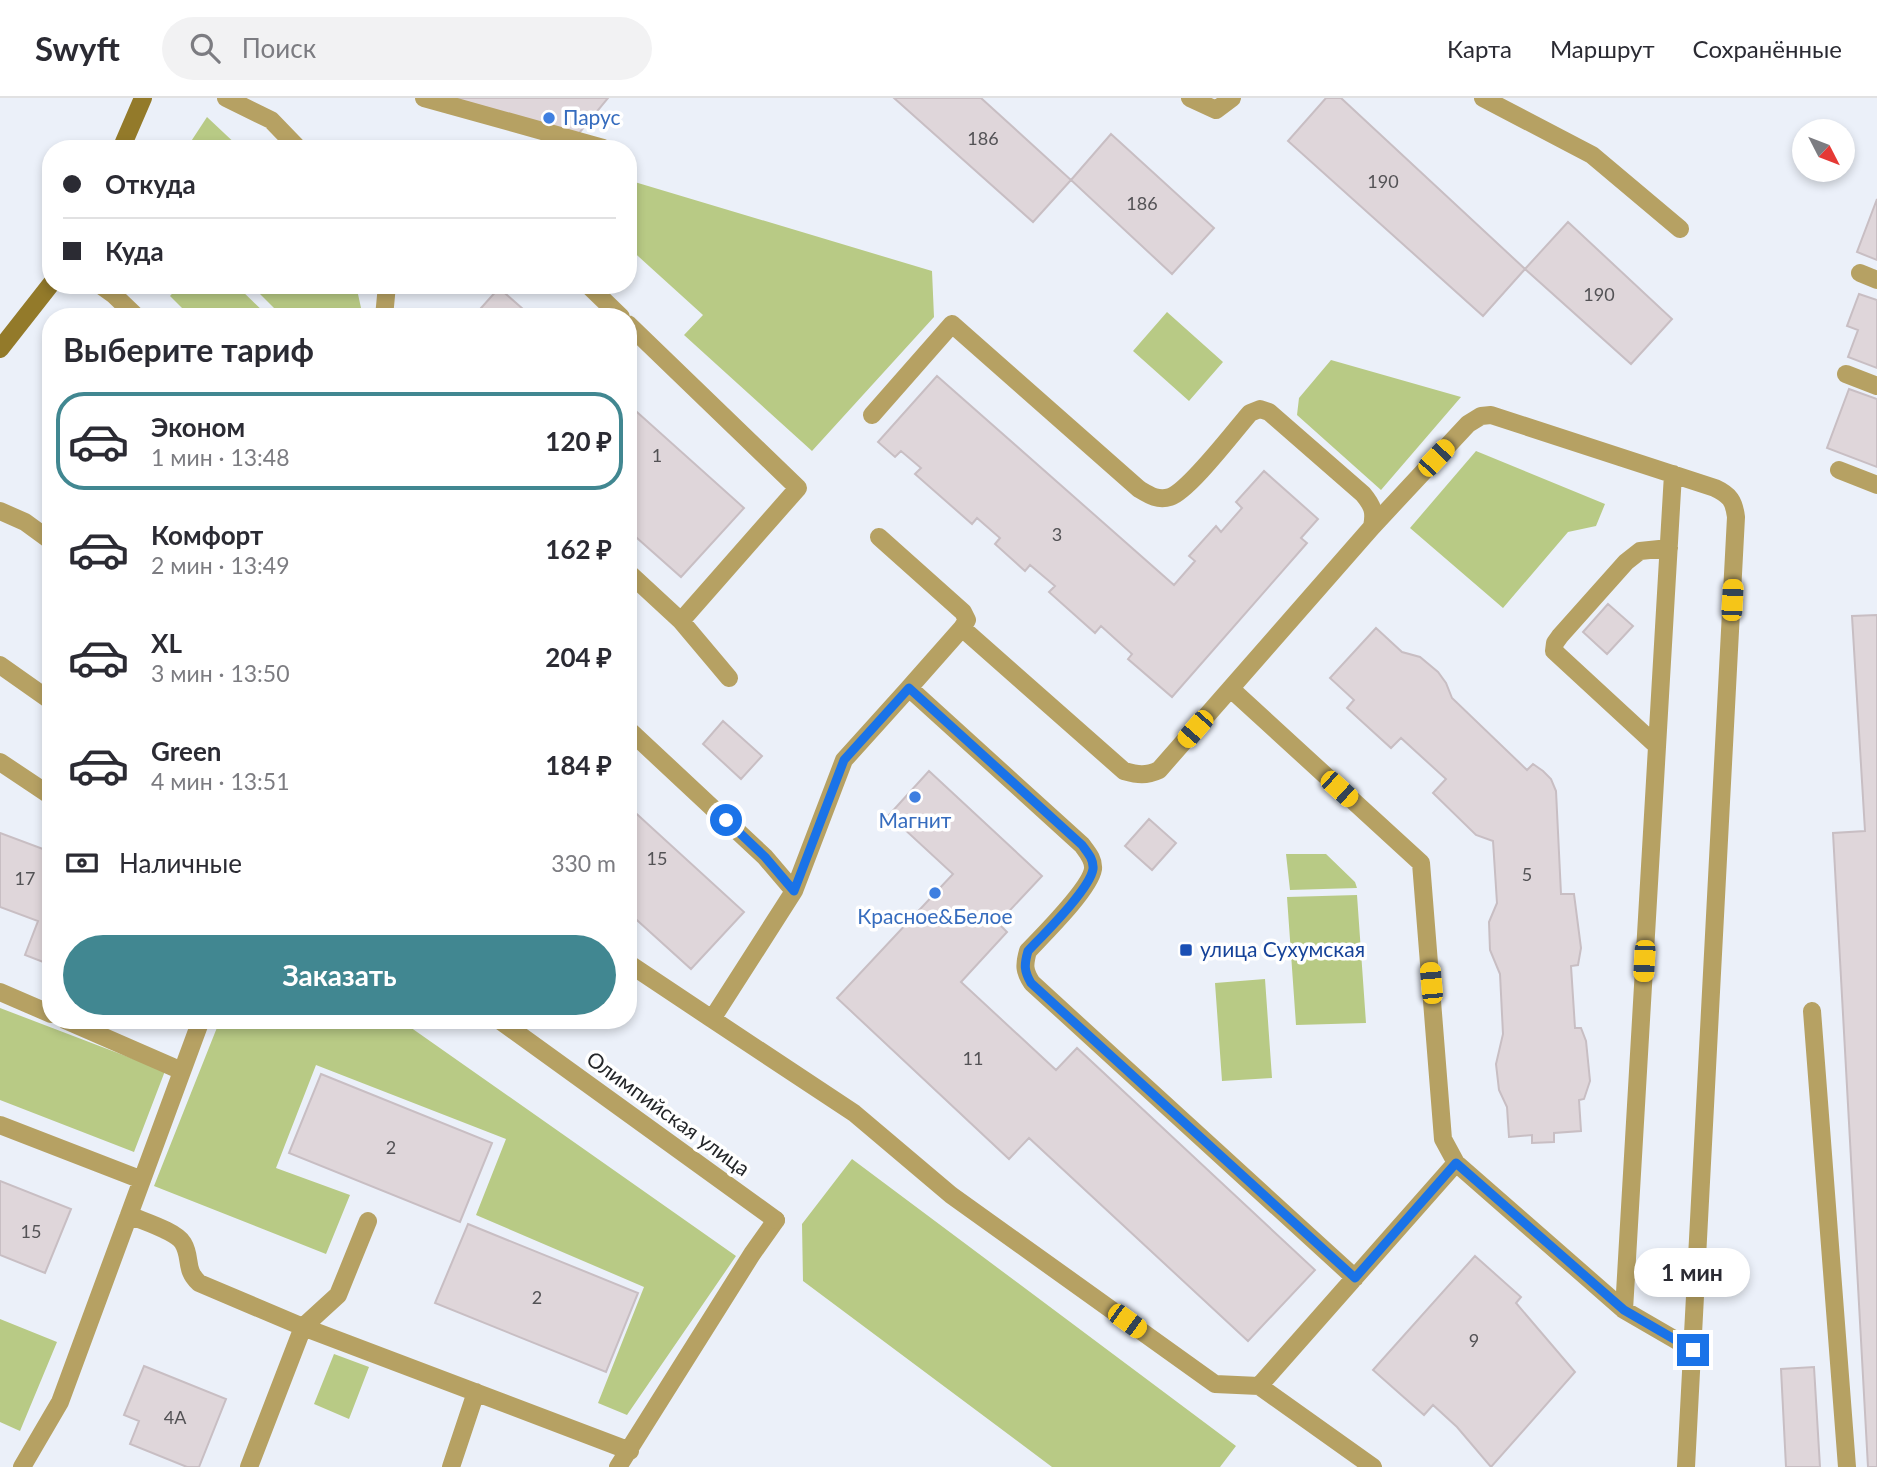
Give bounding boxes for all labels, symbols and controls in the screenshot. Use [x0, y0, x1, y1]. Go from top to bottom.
search box [162, 17, 652, 80]
text: Swyft [35, 28, 120, 68]
icon: search [186, 29, 224, 67]
text: Поиск [242, 32, 316, 64]
text: Карта [1447, 34, 1512, 63]
text: Маршрут [1550, 34, 1655, 63]
text: Сохранённые [1693, 34, 1842, 63]
place label: Парус [563, 104, 621, 129]
marker: Парус [541, 110, 557, 126]
north arrow [1792, 119, 1855, 182]
map controls [1792, 119, 1855, 182]
house number: 186 [967, 127, 999, 149]
text: Откуда [105, 168, 196, 200]
house number: 190 [1367, 170, 1399, 192]
house number: 186 [1126, 192, 1158, 214]
text: Куда [105, 235, 164, 267]
house number: 190 [1583, 283, 1615, 305]
text: Выберите тариф [63, 330, 314, 369]
icon: car [67, 410, 130, 473]
text: Эконом [151, 411, 245, 443]
text: 120 ₽ [545, 425, 612, 457]
car [1414, 435, 1459, 481]
text: 1 мин · 13:48 [151, 443, 290, 471]
house number: 1 [652, 444, 662, 466]
icon: car [67, 518, 130, 581]
text: Комфорт [151, 519, 263, 551]
house number: 3 [1052, 523, 1062, 545]
text: 162 ₽ [545, 533, 612, 565]
text: 2 мин · 13:49 [151, 551, 290, 579]
car [1721, 578, 1744, 622]
icon: car [67, 626, 130, 689]
text: XL [151, 627, 182, 659]
text: 204 ₽ [545, 641, 612, 673]
text: 3 мин · 13:50 [151, 659, 290, 687]
car [1174, 706, 1217, 752]
icon: car [67, 734, 130, 797]
text: Green [151, 735, 221, 767]
text: 184 ₽ [545, 749, 612, 781]
text: 4 мин · 13:51 [151, 767, 290, 795]
car [1317, 767, 1362, 811]
marker: Магнит [907, 789, 923, 805]
route start [710, 804, 742, 836]
place label: Магнит [879, 807, 952, 832]
icon: cash [63, 844, 101, 882]
text: Наличные [119, 847, 242, 879]
house number: 15 [647, 847, 667, 869]
text: 330 m [551, 849, 616, 877]
house number: 5 [1522, 863, 1532, 885]
house number: 17 [15, 867, 35, 889]
marker: Красное&Белое [927, 885, 943, 901]
place label: Красное&Белое [857, 903, 1013, 928]
button: Заказать [63, 935, 616, 1015]
place label: улица Сухумская [1200, 936, 1365, 961]
car [1633, 939, 1656, 983]
marker: улица Сухумская [1178, 942, 1194, 958]
car [1419, 961, 1444, 1005]
street label: Олимпийская улица [582, 1045, 755, 1180]
house number: 11 [963, 1047, 983, 1069]
house number: 2 [386, 1136, 396, 1158]
house number: 15 [21, 1220, 41, 1242]
callout: 1 мин [1635, 1248, 1751, 1298]
text: 1 мин [1661, 1258, 1723, 1286]
house number: 2 [532, 1286, 542, 1308]
car [1104, 1300, 1151, 1342]
house number: 9 [1469, 1329, 1479, 1351]
route end [1677, 1334, 1709, 1366]
house number: 4А [164, 1406, 187, 1428]

